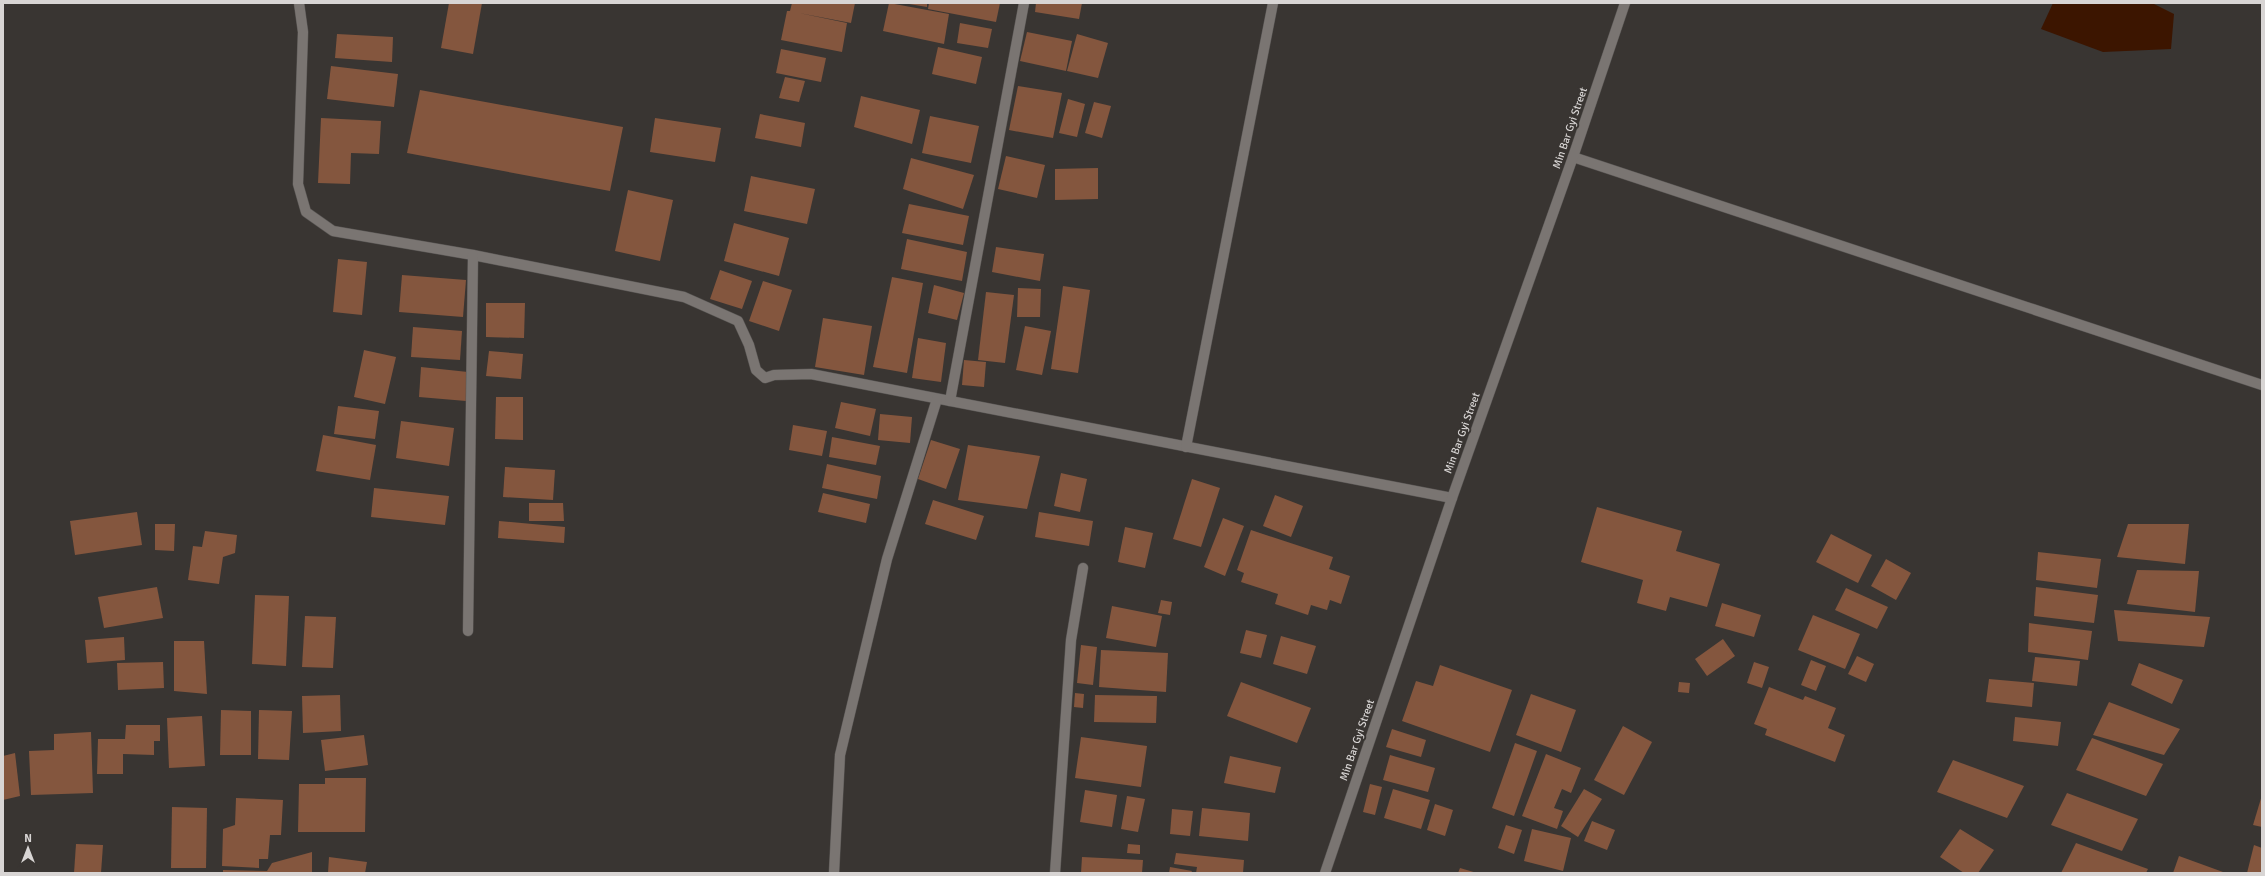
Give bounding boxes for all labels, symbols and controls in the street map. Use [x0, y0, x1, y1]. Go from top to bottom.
street label: Min Bar Gyi Street [1550, 85, 1590, 170]
street label: Min Bar Gyi Street [1441, 391, 1483, 475]
street label: Min Bar Gyi Street [1337, 697, 1377, 782]
north arrow [8, 828, 48, 868]
text: N [24, 832, 32, 845]

